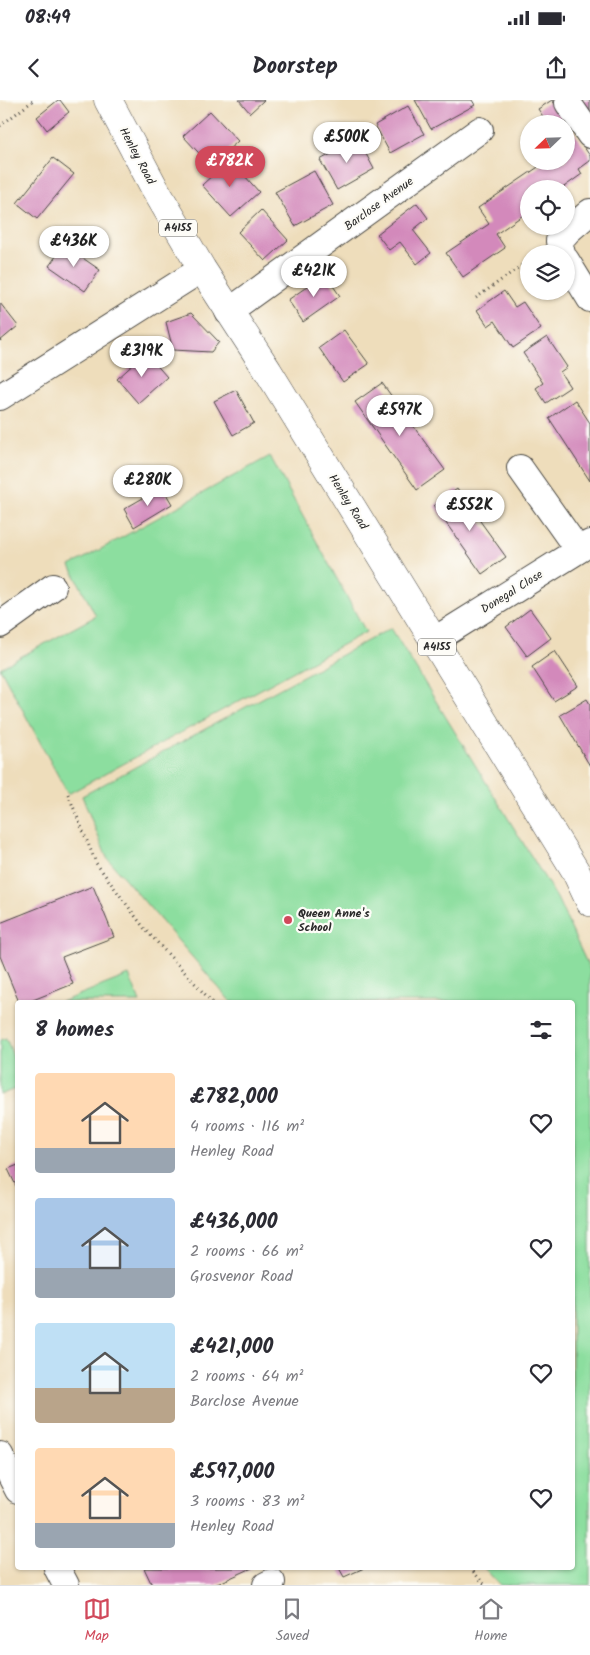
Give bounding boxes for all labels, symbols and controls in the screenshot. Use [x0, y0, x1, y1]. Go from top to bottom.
text: 08:49 [25, 3, 71, 33]
text: Doorstep [252, 50, 338, 85]
icon: back [20, 54, 48, 82]
icon: share [542, 54, 570, 82]
north arrow [520, 115, 575, 170]
map controls [520, 115, 575, 300]
pin: £500K [312, 122, 382, 164]
street label: Henley Road [114, 124, 161, 189]
text: £500K [324, 125, 370, 150]
pin: £782K [195, 146, 265, 188]
text: £782K [206, 149, 254, 174]
street label: Barclose Avenue [340, 172, 418, 236]
button: locate [520, 180, 575, 235]
road number: A4155 [159, 220, 197, 236]
pin: £436K [39, 226, 109, 268]
text: £436K [50, 229, 98, 254]
button: layers [520, 245, 575, 300]
pin: £421K [279, 256, 349, 298]
text: £421K [292, 259, 336, 284]
pin: £319K [107, 336, 177, 378]
text: £319K [120, 339, 164, 364]
pin: £597K [365, 394, 435, 437]
text: £597K [377, 398, 423, 423]
pin: £280K [113, 464, 183, 507]
text: £280K [124, 468, 172, 493]
street label: Henley Road [323, 470, 373, 534]
pin: £552K [435, 490, 505, 532]
text: £552K [447, 493, 493, 518]
street label: Donegal Close [477, 565, 547, 619]
road number: A4155 [418, 638, 456, 656]
place label: Queen Anne's School [298, 904, 370, 937]
marker: Queen Anne's School [282, 914, 294, 926]
text: 8 homes [35, 1014, 114, 1047]
icon: filters [527, 1016, 555, 1044]
text: £782,000 [190, 1081, 278, 1114]
icon: home [75, 1093, 135, 1153]
icon: heart [527, 1109, 555, 1137]
text: 4 rooms · 116 m² [190, 1114, 304, 1139]
text: Henley Road [190, 1139, 274, 1164]
text: £436,000 [190, 1206, 278, 1239]
icon: home [75, 1218, 135, 1278]
icon: heart [527, 1234, 555, 1262]
text: 2 rooms · 66 m² [190, 1239, 304, 1264]
text: Grosvenor Road [190, 1264, 293, 1289]
text: £421,000 [190, 1331, 273, 1364]
icon: home [75, 1343, 135, 1403]
icon: heart [527, 1359, 555, 1387]
text: 2 rooms · 64 m² [190, 1364, 303, 1389]
text: Barclose Avenue [190, 1389, 299, 1414]
text: £597,000 [190, 1456, 274, 1489]
icon: home [75, 1468, 135, 1528]
icon: heart [527, 1484, 555, 1512]
text: 3 rooms · 83 m² [190, 1489, 304, 1514]
text: Henley Road [190, 1514, 274, 1539]
tab: Map [83, 1595, 111, 1647]
tab: Saved [276, 1595, 309, 1647]
tab: Home [474, 1595, 507, 1647]

